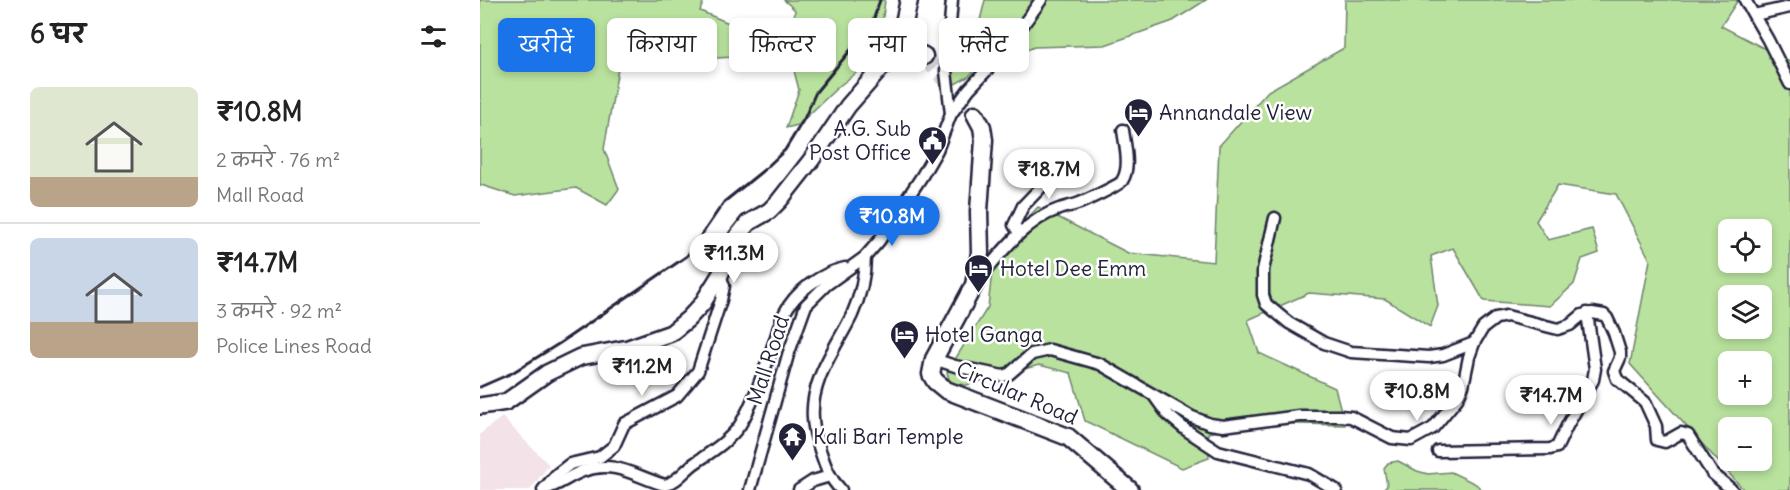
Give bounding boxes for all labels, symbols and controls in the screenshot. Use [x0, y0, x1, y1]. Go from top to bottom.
text: 6 घर [30, 17, 86, 50]
chip: खरीदें [498, 18, 595, 72]
chip: किराया [607, 18, 717, 72]
chip: फ़िल्टर [729, 18, 836, 72]
chip: नया [848, 18, 927, 72]
chip: फ़्लैट [939, 18, 1029, 72]
icon: filters [417, 20, 450, 53]
text: ₹10.8M [216, 95, 303, 128]
hotel icon: Annandale View [1122, 96, 1154, 138]
place label: Annandale View [1159, 99, 1312, 126]
icon: home [78, 111, 150, 183]
place label: A.G. Sub Post Office [809, 115, 911, 166]
public building icon: A.G. Sub Post Office [916, 124, 948, 166]
text: 2 कमरे · 76 m² [216, 147, 340, 172]
pin: ₹18.7M [1000, 149, 1098, 200]
text: ₹18.7M [1017, 156, 1081, 181]
text: Mall Road [216, 182, 304, 207]
pin: ₹10.8M [843, 196, 941, 247]
text: ₹10.8M [859, 203, 925, 228]
map controls [1718, 219, 1772, 471]
button: locate [1718, 219, 1772, 273]
pin: ₹11.3M [685, 233, 783, 284]
text: ₹11.3M [703, 240, 765, 265]
text: ₹14.7M [216, 246, 298, 279]
hotel icon: Hotel Dee Emm [963, 252, 995, 294]
place label: Hotel Dee Emm [1000, 255, 1146, 282]
icon: home [78, 262, 150, 334]
button: layers [1718, 285, 1772, 339]
text: 3 कमरे · 92 m² [216, 298, 342, 323]
street label: Mall Road [741, 312, 795, 408]
hotel icon: Hotel Ganga [888, 318, 920, 360]
place label: Hotel Ganga [925, 321, 1043, 348]
text: Police Lines Road [216, 333, 372, 358]
pin: ₹11.2M [593, 346, 691, 397]
button: + [1718, 351, 1772, 405]
text: ₹11.2M [612, 353, 672, 378]
street label: Circular Road [952, 355, 1082, 431]
pin: ₹10.8M [1368, 371, 1466, 422]
pin: ₹14.7M [1502, 375, 1600, 426]
text: ₹10.8M [1384, 378, 1450, 403]
text: ₹14.7M [1519, 382, 1583, 407]
button: − [1718, 417, 1772, 471]
temple icon: Kali Bari Temple [776, 420, 808, 462]
place label: Kali Bari Temple [813, 423, 964, 450]

